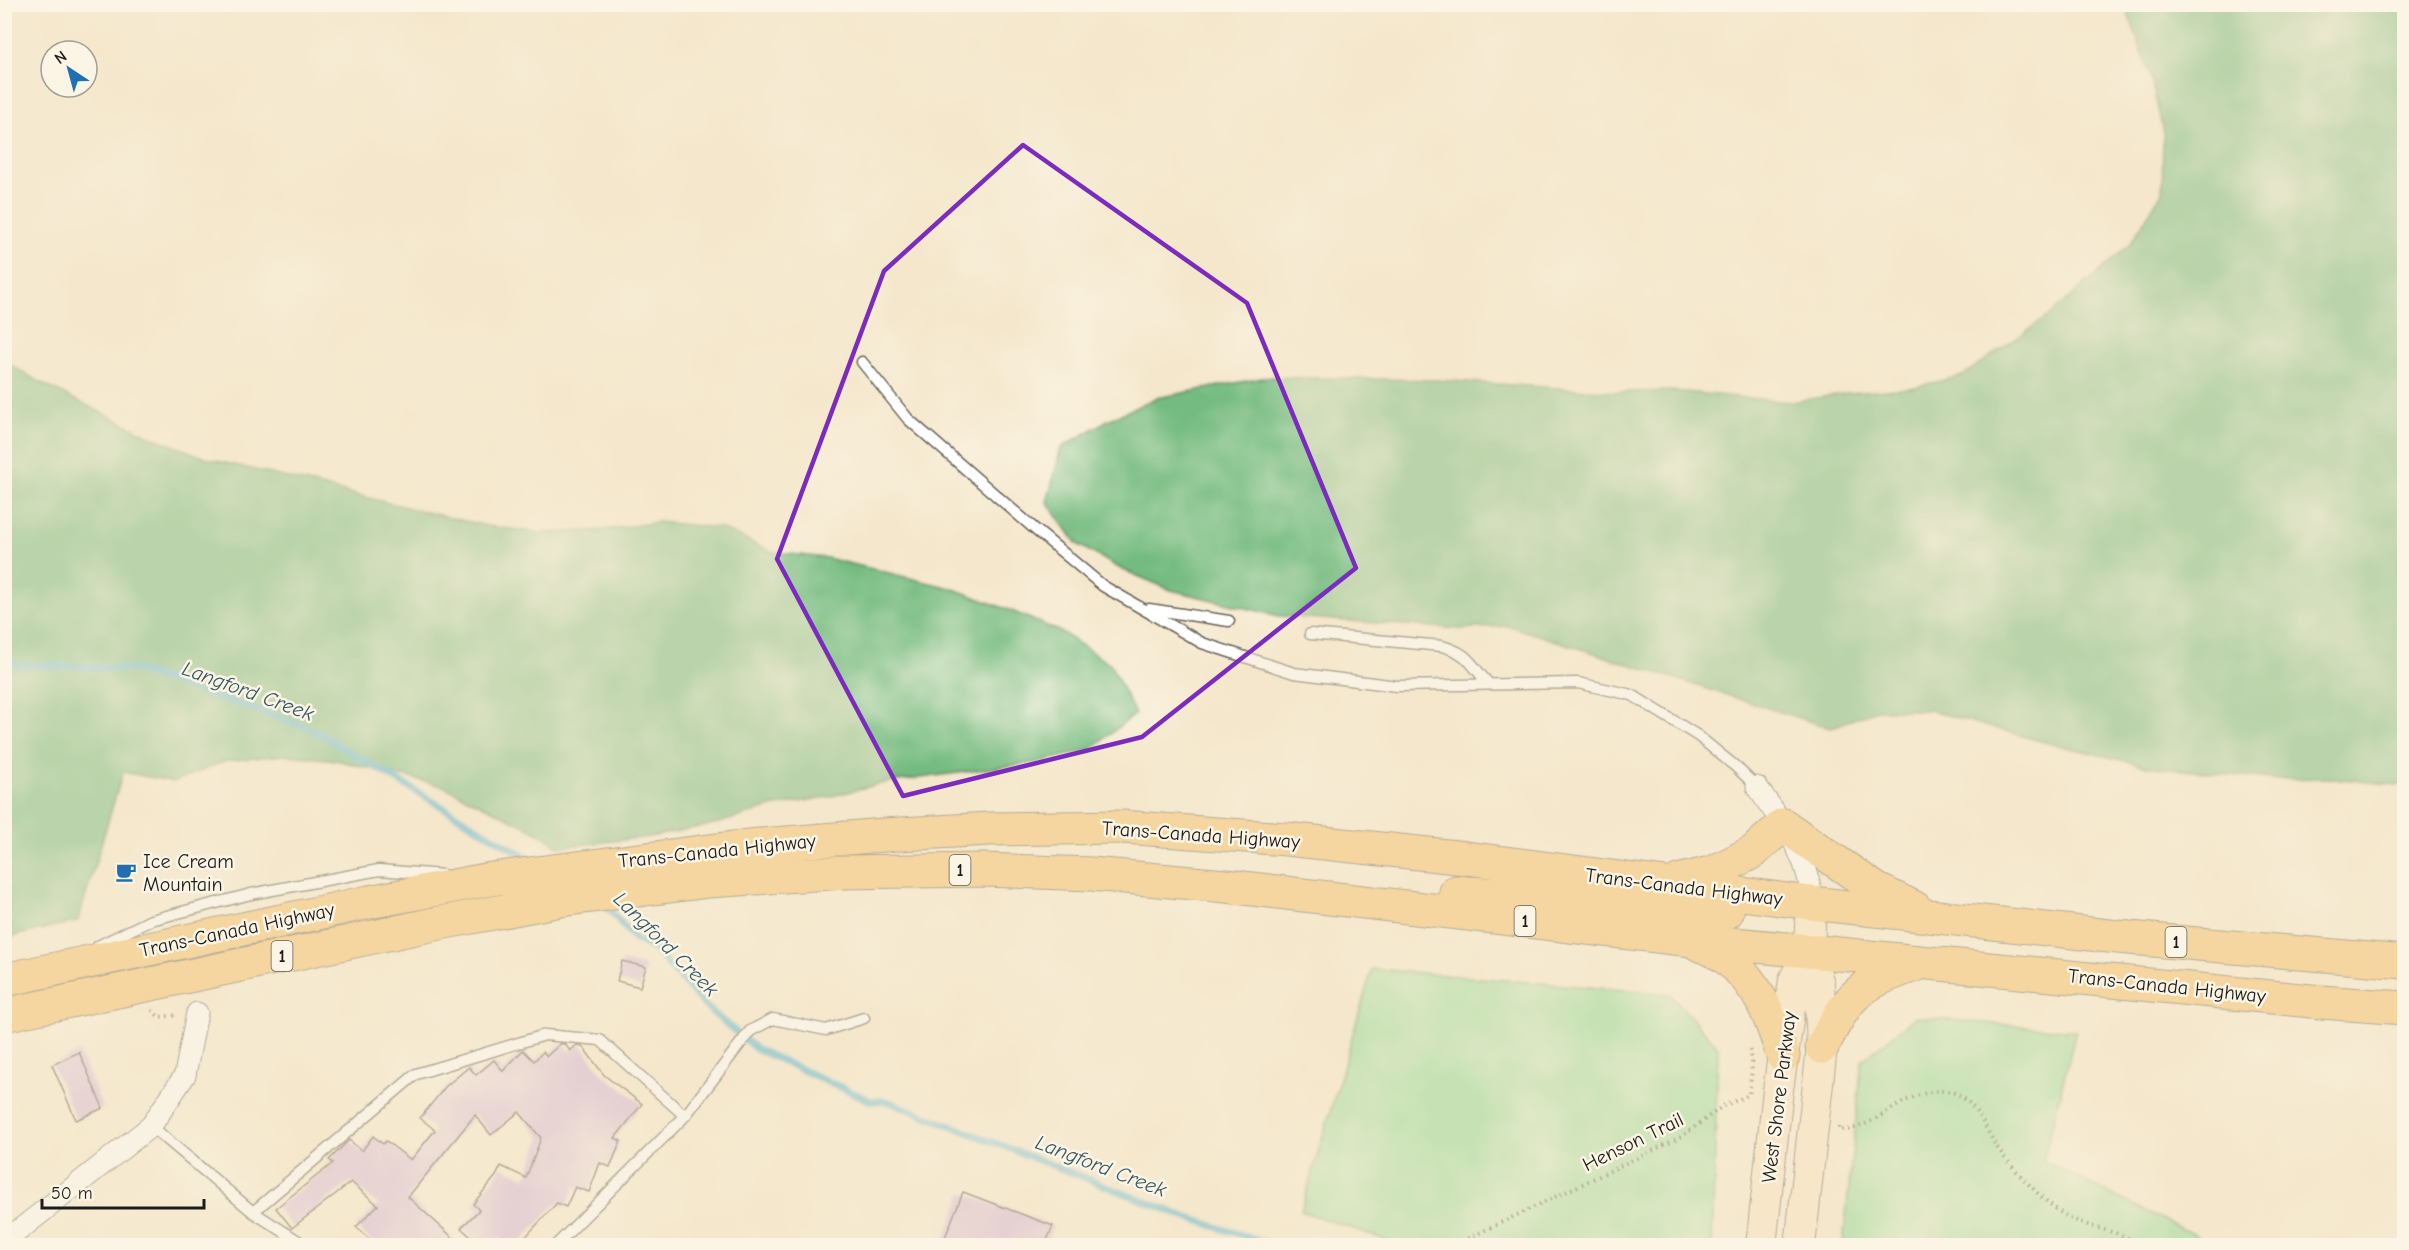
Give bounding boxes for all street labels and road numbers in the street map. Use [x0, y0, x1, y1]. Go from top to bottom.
street label: Trans-Canada Highway [1101, 817, 1301, 853]
street label: Trans-Canada Highway [617, 829, 817, 873]
road number: 1 [950, 855, 970, 885]
street label: Trans-Canada Highway [1584, 863, 1784, 911]
street label: Trans-Canada Highway [138, 898, 337, 962]
road number: 1 [1514, 906, 1536, 936]
road number: 1 [2166, 927, 2186, 957]
road number: 1 [272, 941, 292, 971]
street label: Trans-Canada Highway [2067, 964, 2267, 1008]
street label: West Shore Parkway [1757, 1010, 1801, 1184]
street label: Henson Trail [1579, 1108, 1687, 1176]

